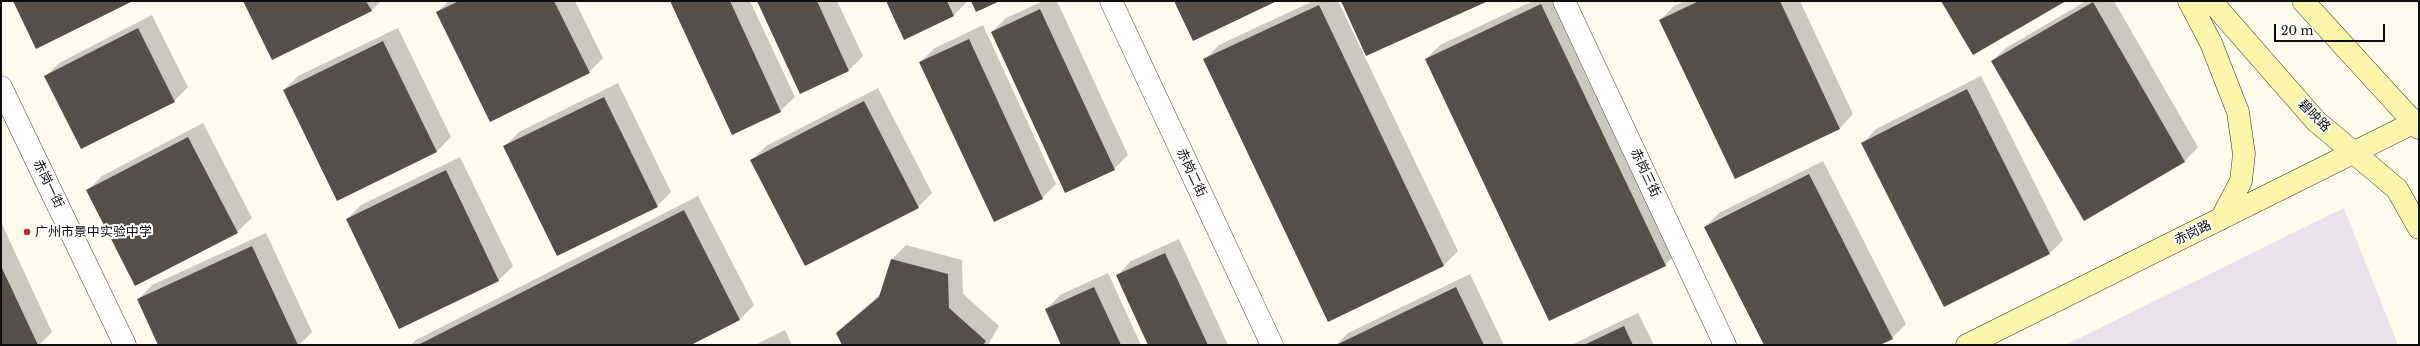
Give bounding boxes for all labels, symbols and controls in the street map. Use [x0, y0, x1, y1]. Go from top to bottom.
scale bar [2276, 16, 2387, 42]
text: 20 m [2281, 23, 2313, 38]
street label: 碧映路 [2295, 97, 2333, 135]
street label: 赤岗二街 [1173, 146, 1209, 200]
street label: 赤岗三街 [1627, 146, 1663, 200]
street label: 赤岗一街 [30, 157, 66, 211]
street label: 赤岗路 [2172, 217, 2214, 249]
place label: 广州市景中实验中学 [35, 224, 152, 240]
marker: 广州市景中实验中学 [22, 227, 32, 237]

